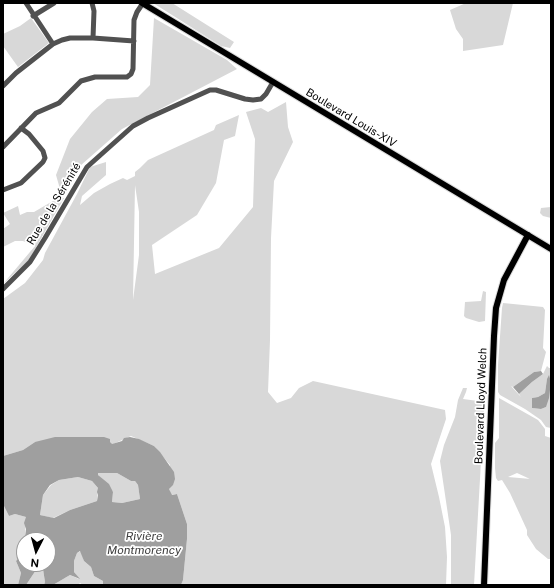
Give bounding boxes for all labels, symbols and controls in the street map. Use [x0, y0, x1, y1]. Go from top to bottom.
street label: Boulevard Louis-XIV [303, 86, 399, 150]
street label: Rue de la Sérénité [24, 160, 84, 248]
street label: Boulevard Lloyd Welch [472, 348, 490, 464]
water label: Rivière Montmorency [107, 529, 181, 557]
north arrow [16, 532, 56, 572]
text: N [30, 557, 40, 569]

